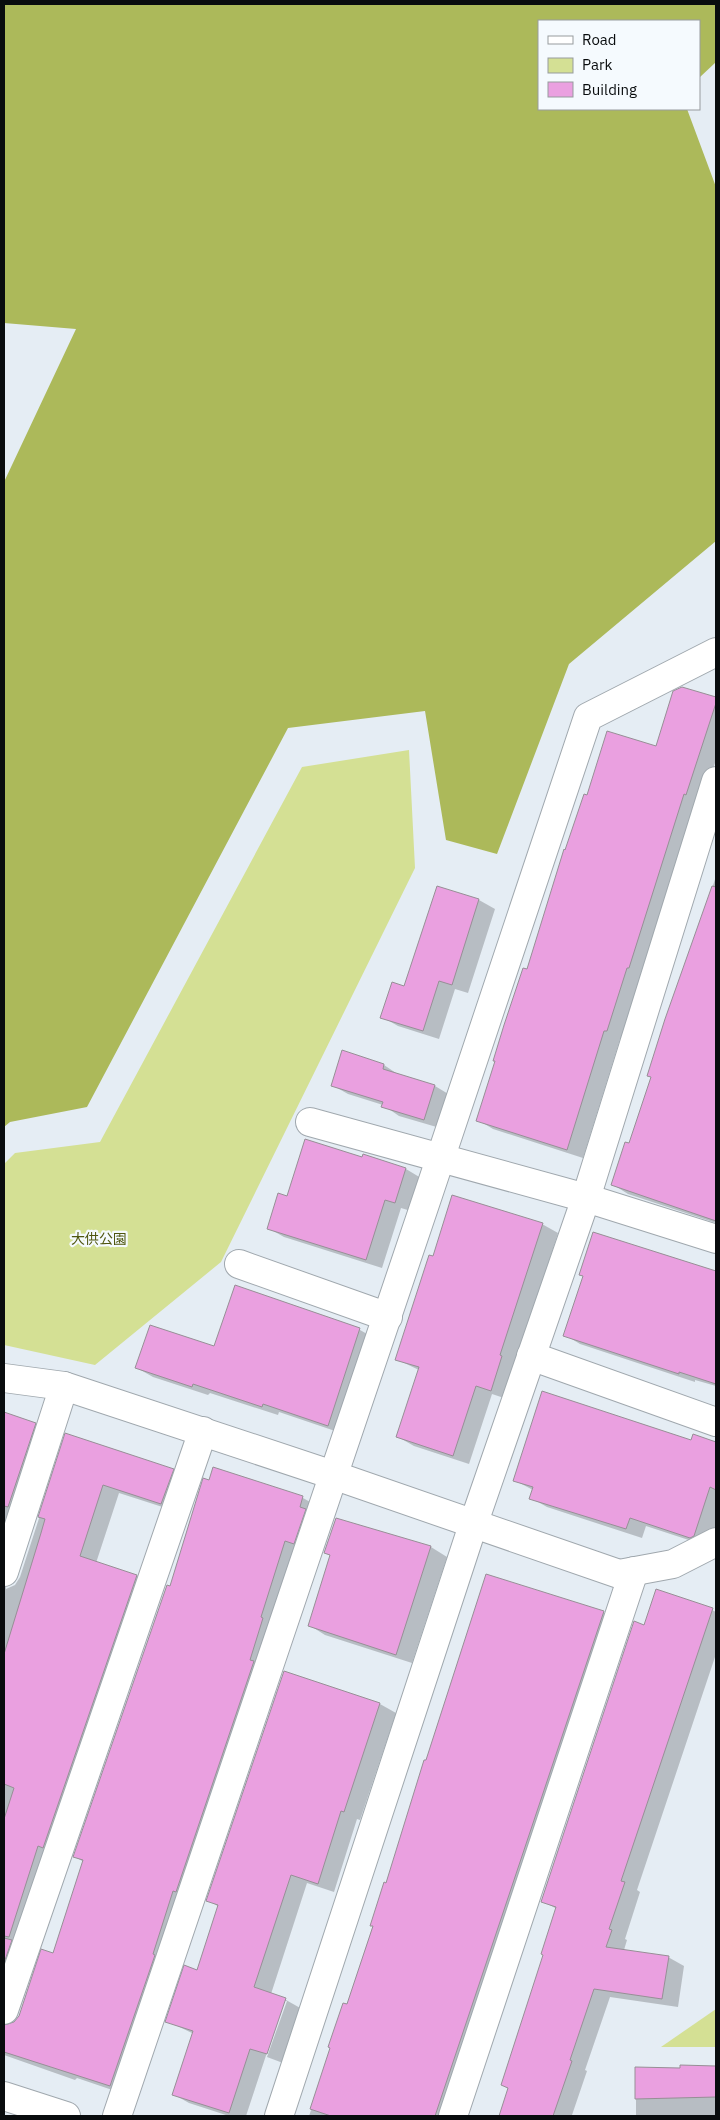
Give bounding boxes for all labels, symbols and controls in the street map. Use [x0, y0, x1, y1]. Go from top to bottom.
legend [538, 20, 700, 110]
text: Road [582, 30, 617, 49]
text: Park [582, 55, 612, 74]
text: Building [582, 80, 637, 99]
park label: 大供公園 [71, 1230, 127, 1248]

